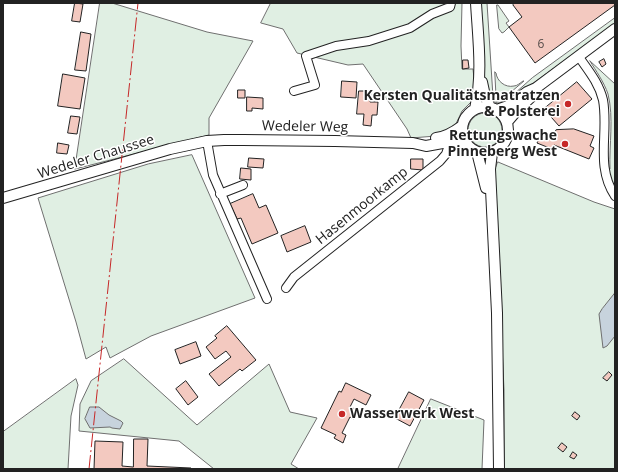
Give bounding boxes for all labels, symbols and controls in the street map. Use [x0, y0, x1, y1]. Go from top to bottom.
house number: 6 [538, 38, 544, 52]
place label: Kersten Qualitätsmatratzen & Polsterei [364, 88, 560, 120]
marker: Kersten Qualitätsmatratzen & Polsterei [563, 99, 573, 109]
street label: Wedeler Weg [262, 118, 348, 136]
place label: Rettungswache Pinneberg West [447, 128, 557, 160]
street label: Wedeler Chaussee [36, 131, 156, 183]
marker: Rettungswache Pinneberg West [560, 139, 570, 149]
street label: Hasenmoorkamp [313, 164, 411, 248]
place label: Wasserwerk West [350, 406, 474, 422]
marker: Wasserwerk West [337, 409, 347, 419]

